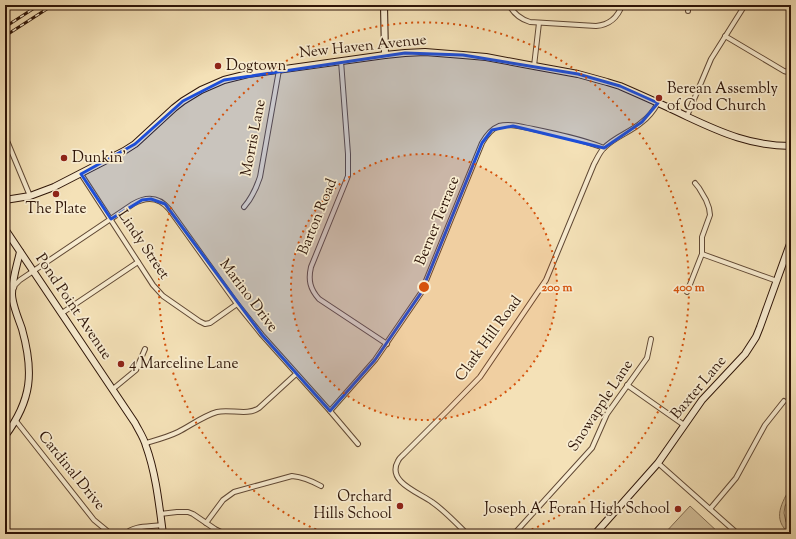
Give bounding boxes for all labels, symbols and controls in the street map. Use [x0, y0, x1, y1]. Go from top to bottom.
street label: New Haven Avenue [298, 30, 428, 64]
place label: Dogtown [226, 56, 287, 77]
marker: Dogtown [213, 61, 223, 71]
place label: Berean Assembly of God Church [667, 79, 778, 117]
marker: Berean Assembly of God Church [654, 93, 664, 103]
street label: Morris Lane [236, 98, 272, 178]
place label: Dunkin' [72, 148, 126, 169]
marker: Dunkin' [59, 153, 69, 163]
street label: Berner Terrace [411, 173, 465, 269]
street label: Barton Road [293, 175, 343, 258]
marker: The Plate [51, 189, 61, 199]
place label: The Plate [26, 199, 86, 220]
street label: Lindy Street [112, 206, 174, 284]
street label: Pond Point Avenue [30, 250, 116, 364]
street label: Marino Drive [214, 255, 282, 337]
text: 200 m [542, 279, 572, 297]
text: 400 m [672, 279, 705, 297]
centre of rings [417, 280, 431, 294]
street label: Clark Hill Road [451, 291, 528, 386]
street label: Baxter Lane [666, 352, 732, 424]
place label: 4 Marceline Lane [129, 354, 239, 375]
street label: Snowapple Lane [563, 356, 639, 456]
marker: 4 Marceline Lane [116, 359, 126, 369]
street label: Cardinal Drive [33, 427, 109, 515]
place label: Orchard Hills School [314, 487, 393, 525]
place label: Joseph A. Foran High School [483, 499, 670, 520]
marker: Orchard Hills School [395, 501, 405, 511]
marker: Joseph A. Foran High School [673, 504, 683, 514]

